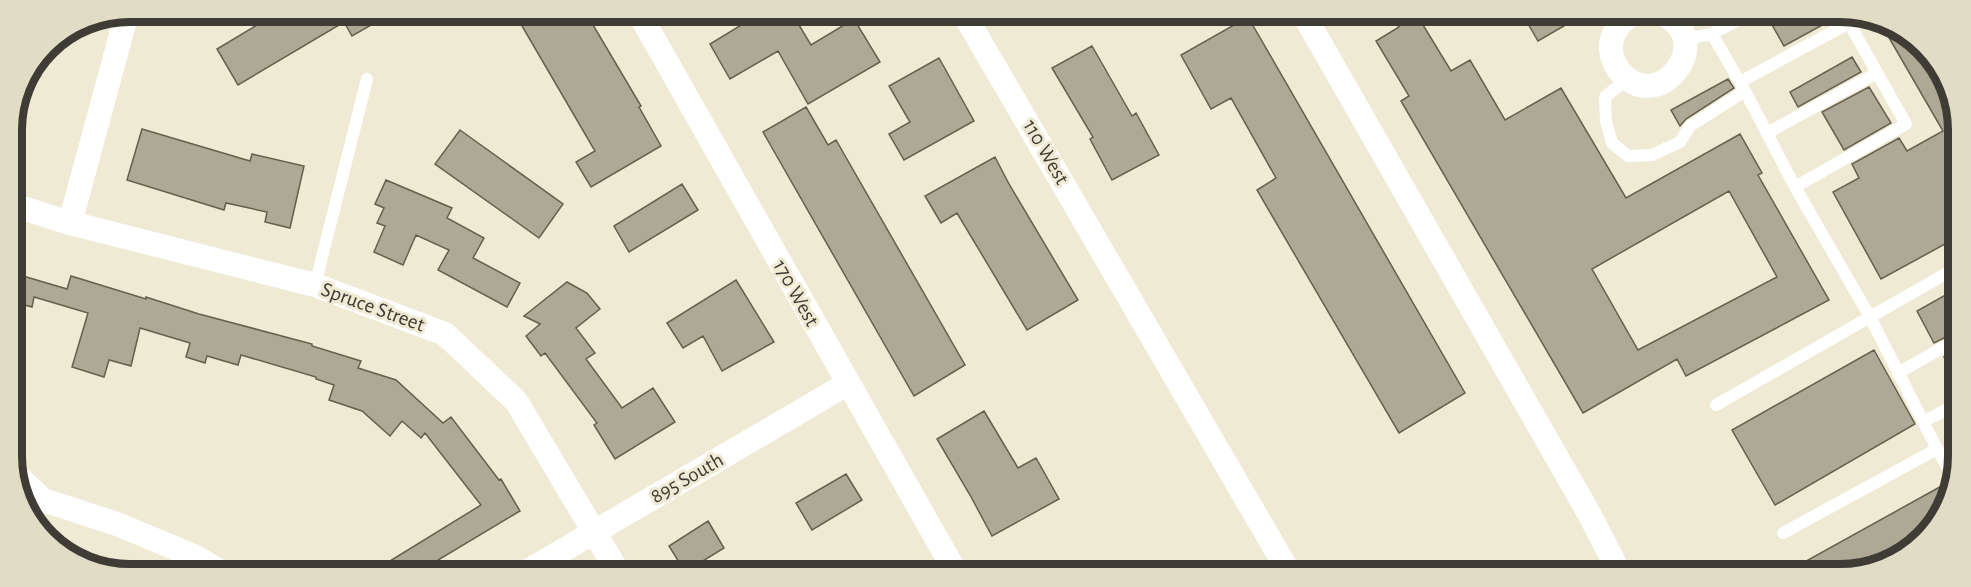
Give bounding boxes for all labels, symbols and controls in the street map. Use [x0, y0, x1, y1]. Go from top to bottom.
street label: 110 West [1019, 116, 1073, 188]
street label: 170 West [769, 256, 823, 330]
street label: Spruce Street [318, 279, 428, 336]
street label: 895 South [647, 449, 727, 507]

